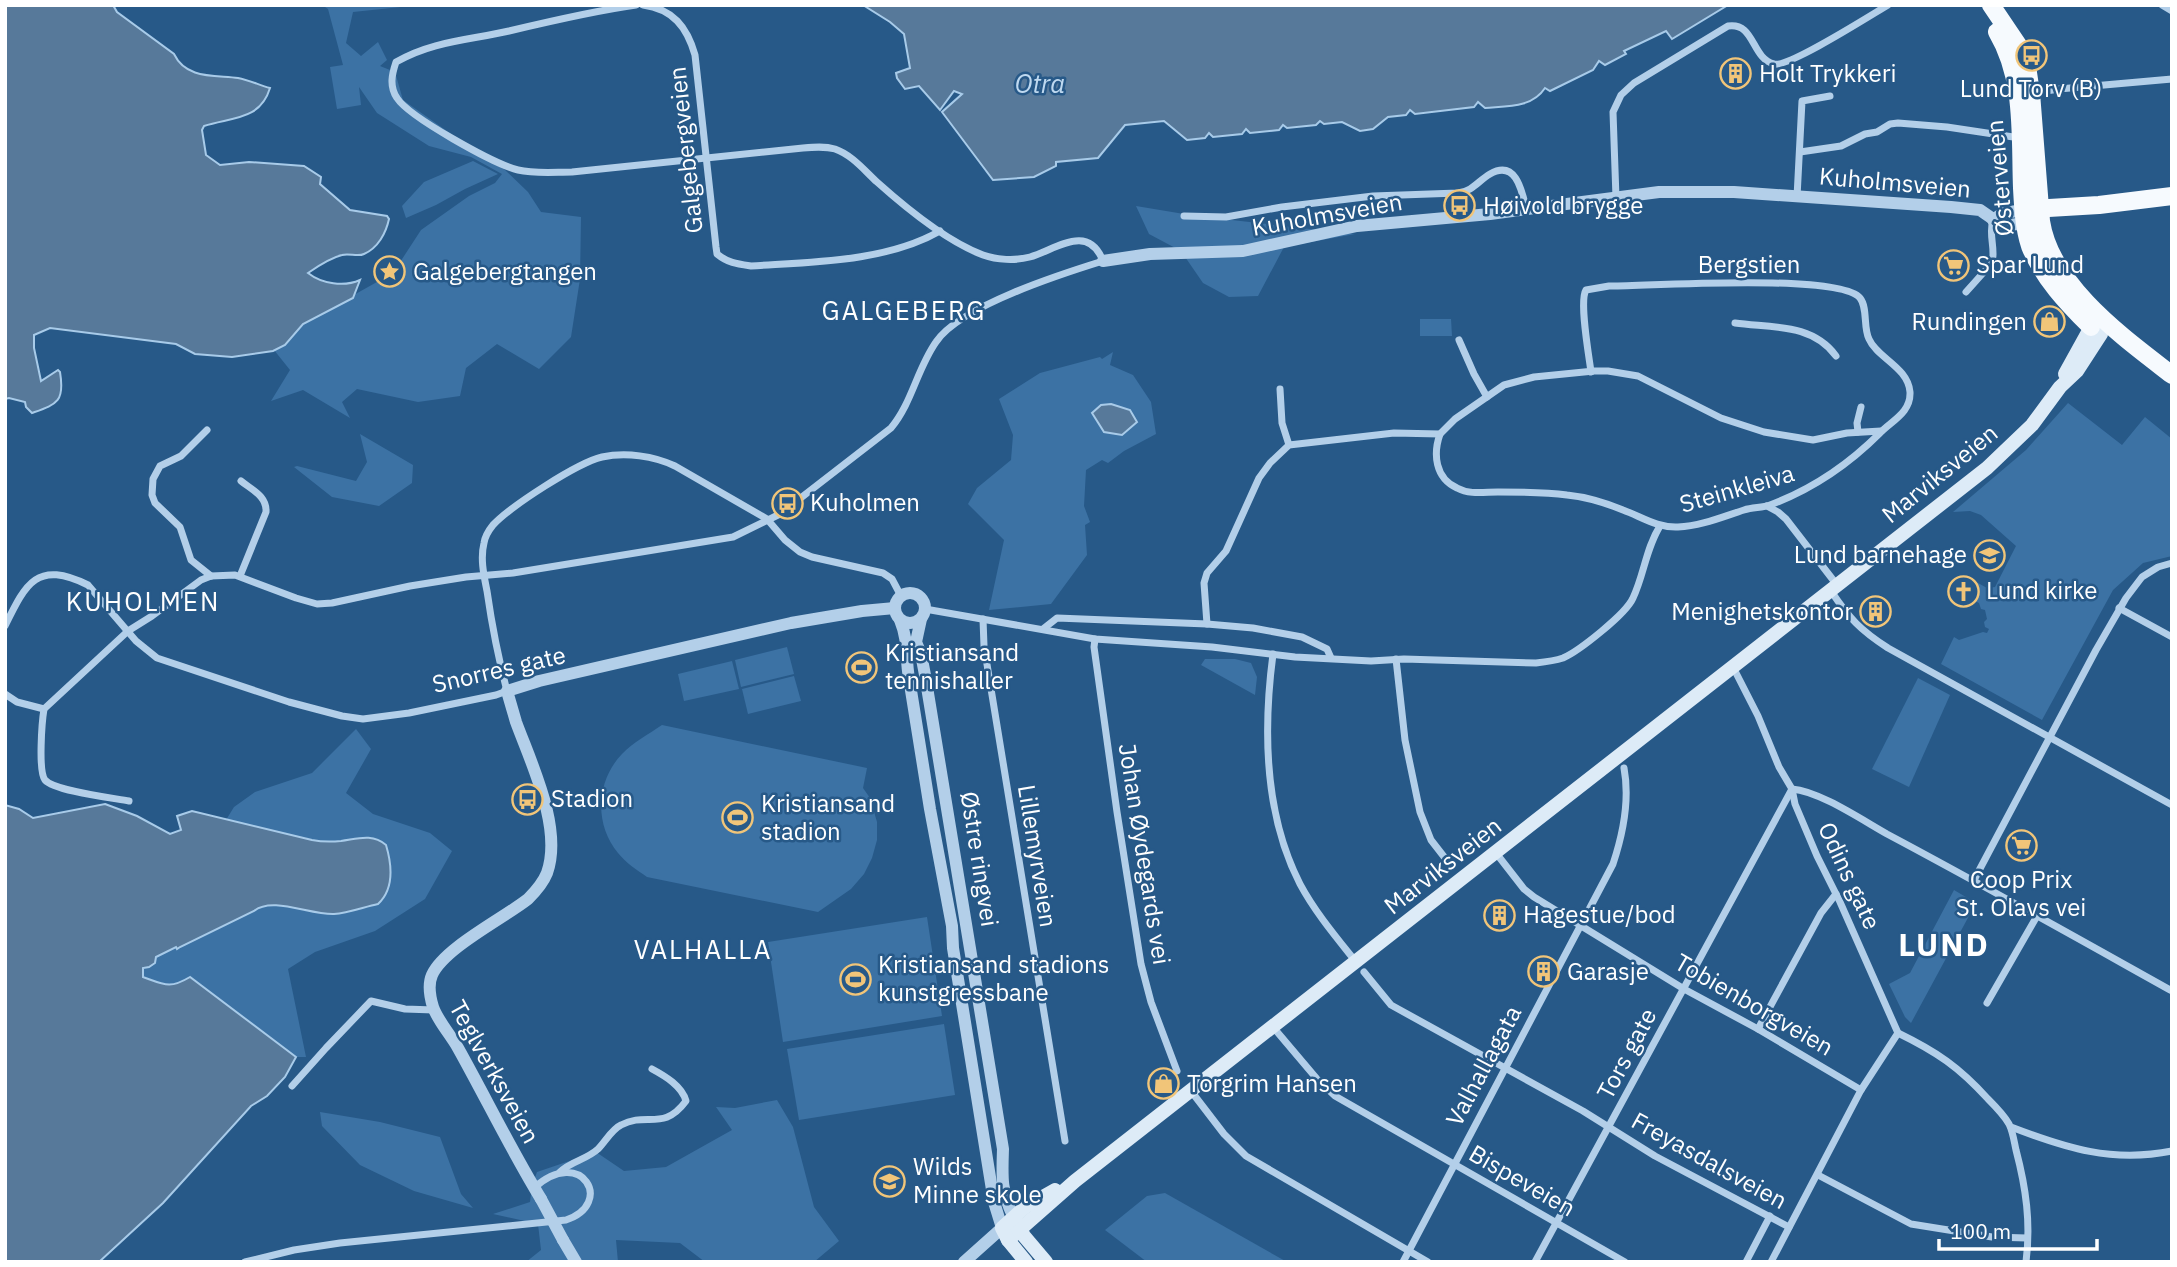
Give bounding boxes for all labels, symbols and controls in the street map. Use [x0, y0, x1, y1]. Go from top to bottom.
bus stop icon: Lund Torv (B) [2014, 38, 2048, 72]
building icon: Holt Trykkeri [1719, 57, 1753, 91]
place label: Holt Trykkeri [1759, 57, 1896, 89]
street label: Galgebergveien [660, 65, 710, 235]
water label: Otra [1015, 66, 1065, 100]
place label: Lund Torv (B) [1960, 72, 2102, 104]
street label: Østerveien [1978, 119, 2020, 238]
street label: Kuholmsveien [1818, 159, 1972, 205]
street label: Kuholmsveien [1249, 185, 1405, 243]
bus stop icon: Høivold brygge [1443, 189, 1477, 223]
place label: Høivold brygge [1483, 189, 1643, 221]
street label: Bergstien [1698, 248, 1800, 280]
supermarket icon: Spar Lund [1936, 248, 1970, 282]
place label: Spar Lund [1976, 248, 2084, 280]
place icon: Galgebergtangen [373, 255, 407, 289]
place label: Galgebergtangen [413, 255, 597, 287]
district label: GALGEBERG [822, 293, 986, 327]
place label: Rundingen [1911, 305, 2027, 337]
shop icon: Rundingen [2033, 305, 2067, 339]
street label: Marviksveien [1875, 417, 2004, 530]
street label: Steinkleiva [1676, 456, 1798, 520]
bus stop icon: Kuholmen [770, 486, 804, 520]
place label: Kuholmen [810, 486, 920, 518]
place label: Lund barnehage [1794, 538, 1967, 570]
school or university icon: Lund barnehage [1973, 538, 2007, 572]
church icon: Lund kirke [1946, 574, 1980, 608]
place label: Lund kirke [1986, 574, 2098, 606]
district label: KUHOLMEN [66, 584, 220, 618]
place label: Menighetskontor [1671, 595, 1853, 627]
building icon: Menighetskontor [1859, 595, 1893, 629]
place label: Kristiansand tennishaller [885, 636, 1019, 696]
street label: Snorres gate [429, 638, 569, 700]
sports icon: Kristiansand tennishaller [845, 650, 879, 684]
street label: Johan Øydegards vei [1112, 741, 1178, 967]
bus stop icon: Stadion [511, 782, 545, 816]
place label: Stadion [551, 782, 633, 814]
street label: Lillemyrveien [1011, 782, 1065, 929]
place label: Kristiansand stadion [761, 787, 895, 847]
street label: Østre ringvei [954, 789, 1006, 929]
sports icon: Kristiansand stadion [721, 801, 755, 835]
street label: Marviksveien [1377, 809, 1508, 921]
street label: Odins gate [1811, 817, 1889, 934]
supermarket icon: Coop Prix St. Olavs vei [2004, 829, 2038, 863]
place label: Coop Prix St. Olavs vei [1956, 863, 2086, 923]
building icon: Hagestue/bod [1483, 898, 1517, 932]
place label: Hagestue/bod [1523, 898, 1676, 930]
district label: LUND [1898, 923, 1990, 965]
district label: VALHALLA [634, 932, 772, 966]
street label: Tobienborgveien [1669, 946, 1840, 1063]
place label: Kristiansand stadions kunstgressbane [878, 948, 1109, 1008]
building icon: Garasje [1527, 955, 1561, 989]
place label: Garasje [1567, 955, 1649, 987]
sports icon: Kristiansand stadions kunstgressbane [838, 962, 872, 996]
street label: Teglverksveien [442, 994, 547, 1149]
street label: Valhallagata [1438, 1000, 1528, 1131]
street label: Tors gate [1589, 1002, 1663, 1105]
shop icon: Torgrim Hansen [1147, 1067, 1181, 1101]
place label: Torgrim Hansen [1187, 1067, 1357, 1099]
street label: Freyasdalsveien [1626, 1104, 1793, 1216]
street label: Bispeveien [1463, 1137, 1582, 1223]
place label: Wilds Minne skole [913, 1150, 1042, 1210]
school or university icon: Wilds Minne skole [873, 1164, 907, 1198]
scale bar [1939, 1208, 2096, 1252]
text: 100 m [1950, 1217, 2011, 1245]

